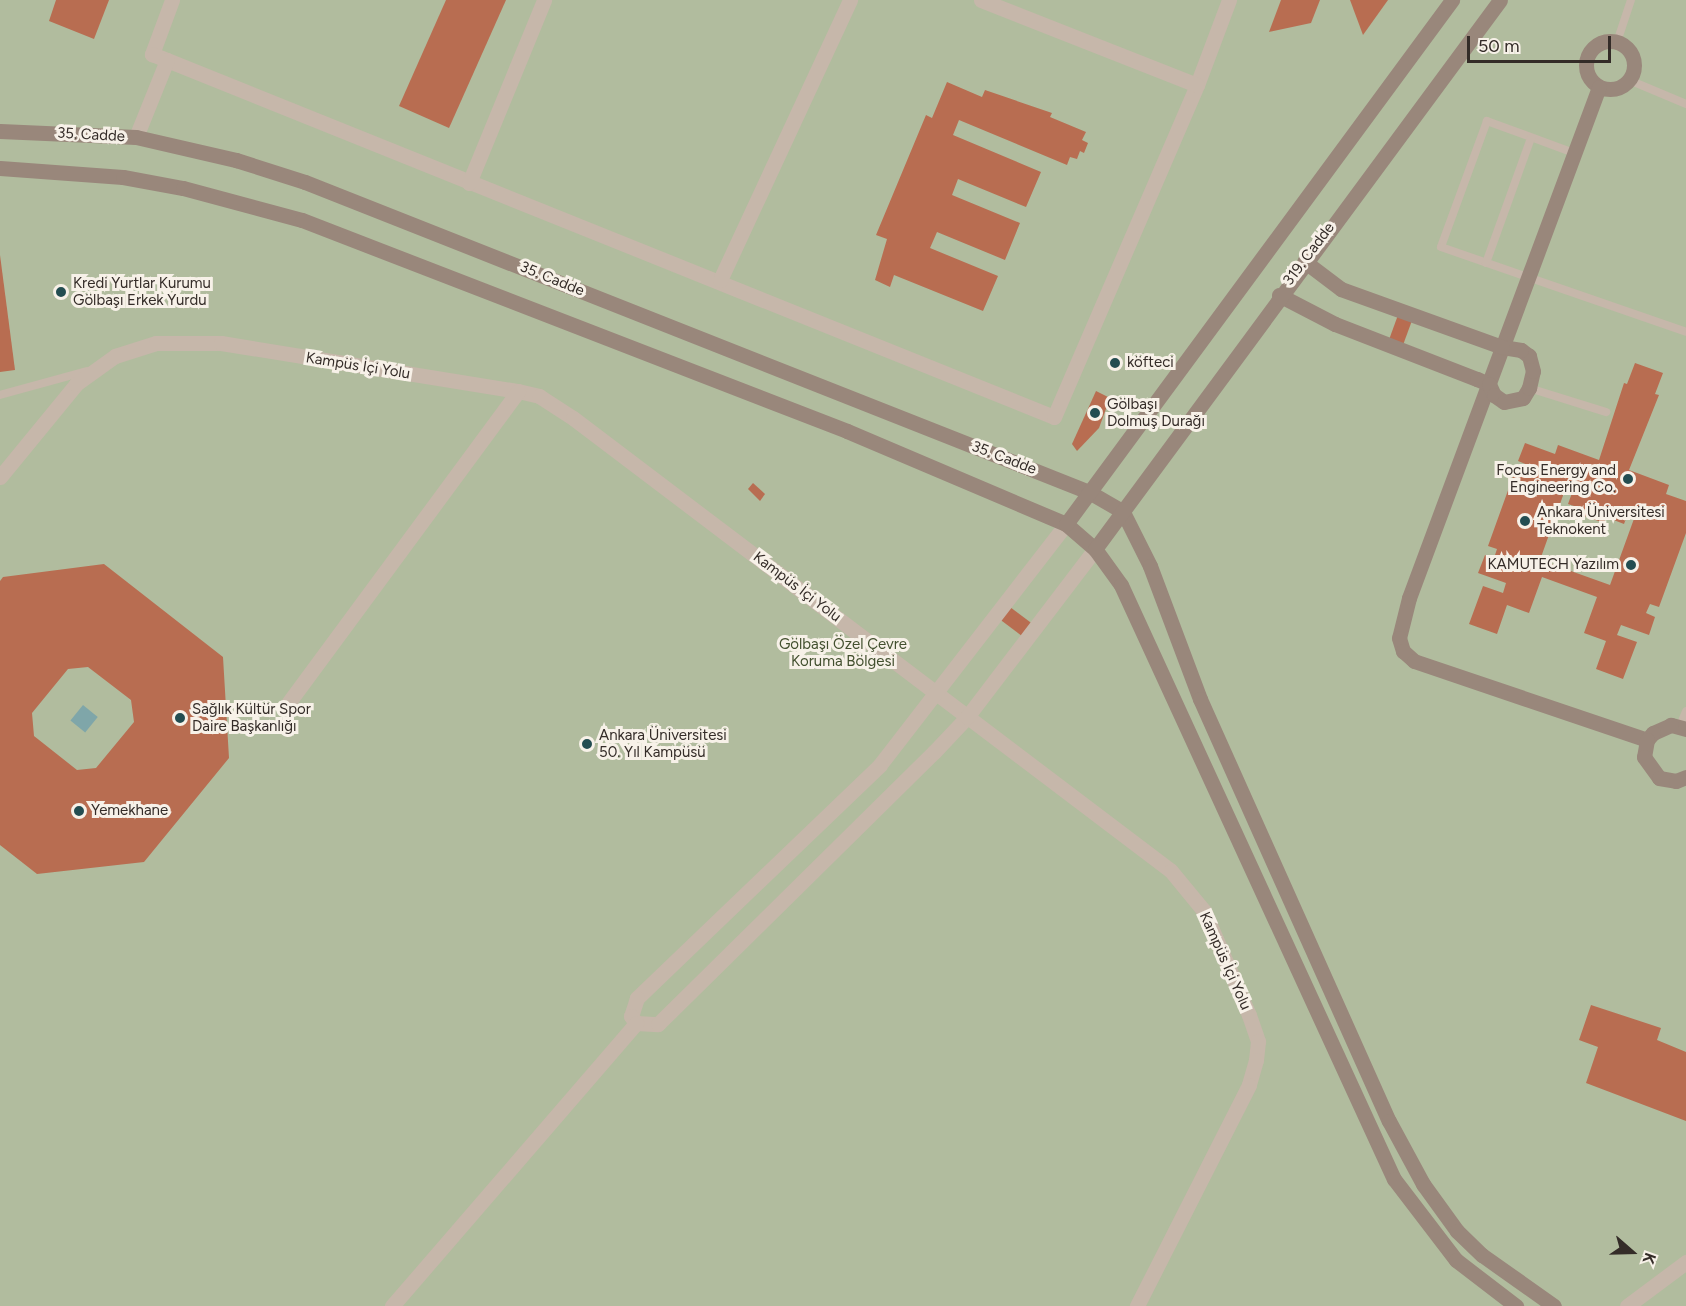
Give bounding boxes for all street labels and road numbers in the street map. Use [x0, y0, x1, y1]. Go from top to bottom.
street label: 35. Cadde [57, 124, 125, 146]
street label: 319. Cadde [1280, 219, 1338, 289]
street label: 35. Cadde [517, 258, 587, 300]
street label: Kampüs İçi Yolu [305, 349, 411, 383]
street label: 35. Cadde [969, 437, 1039, 479]
street label: Kampüs İçi Yolu [750, 548, 844, 626]
street label: Kampüs İçi Yolu [1195, 909, 1255, 1013]

